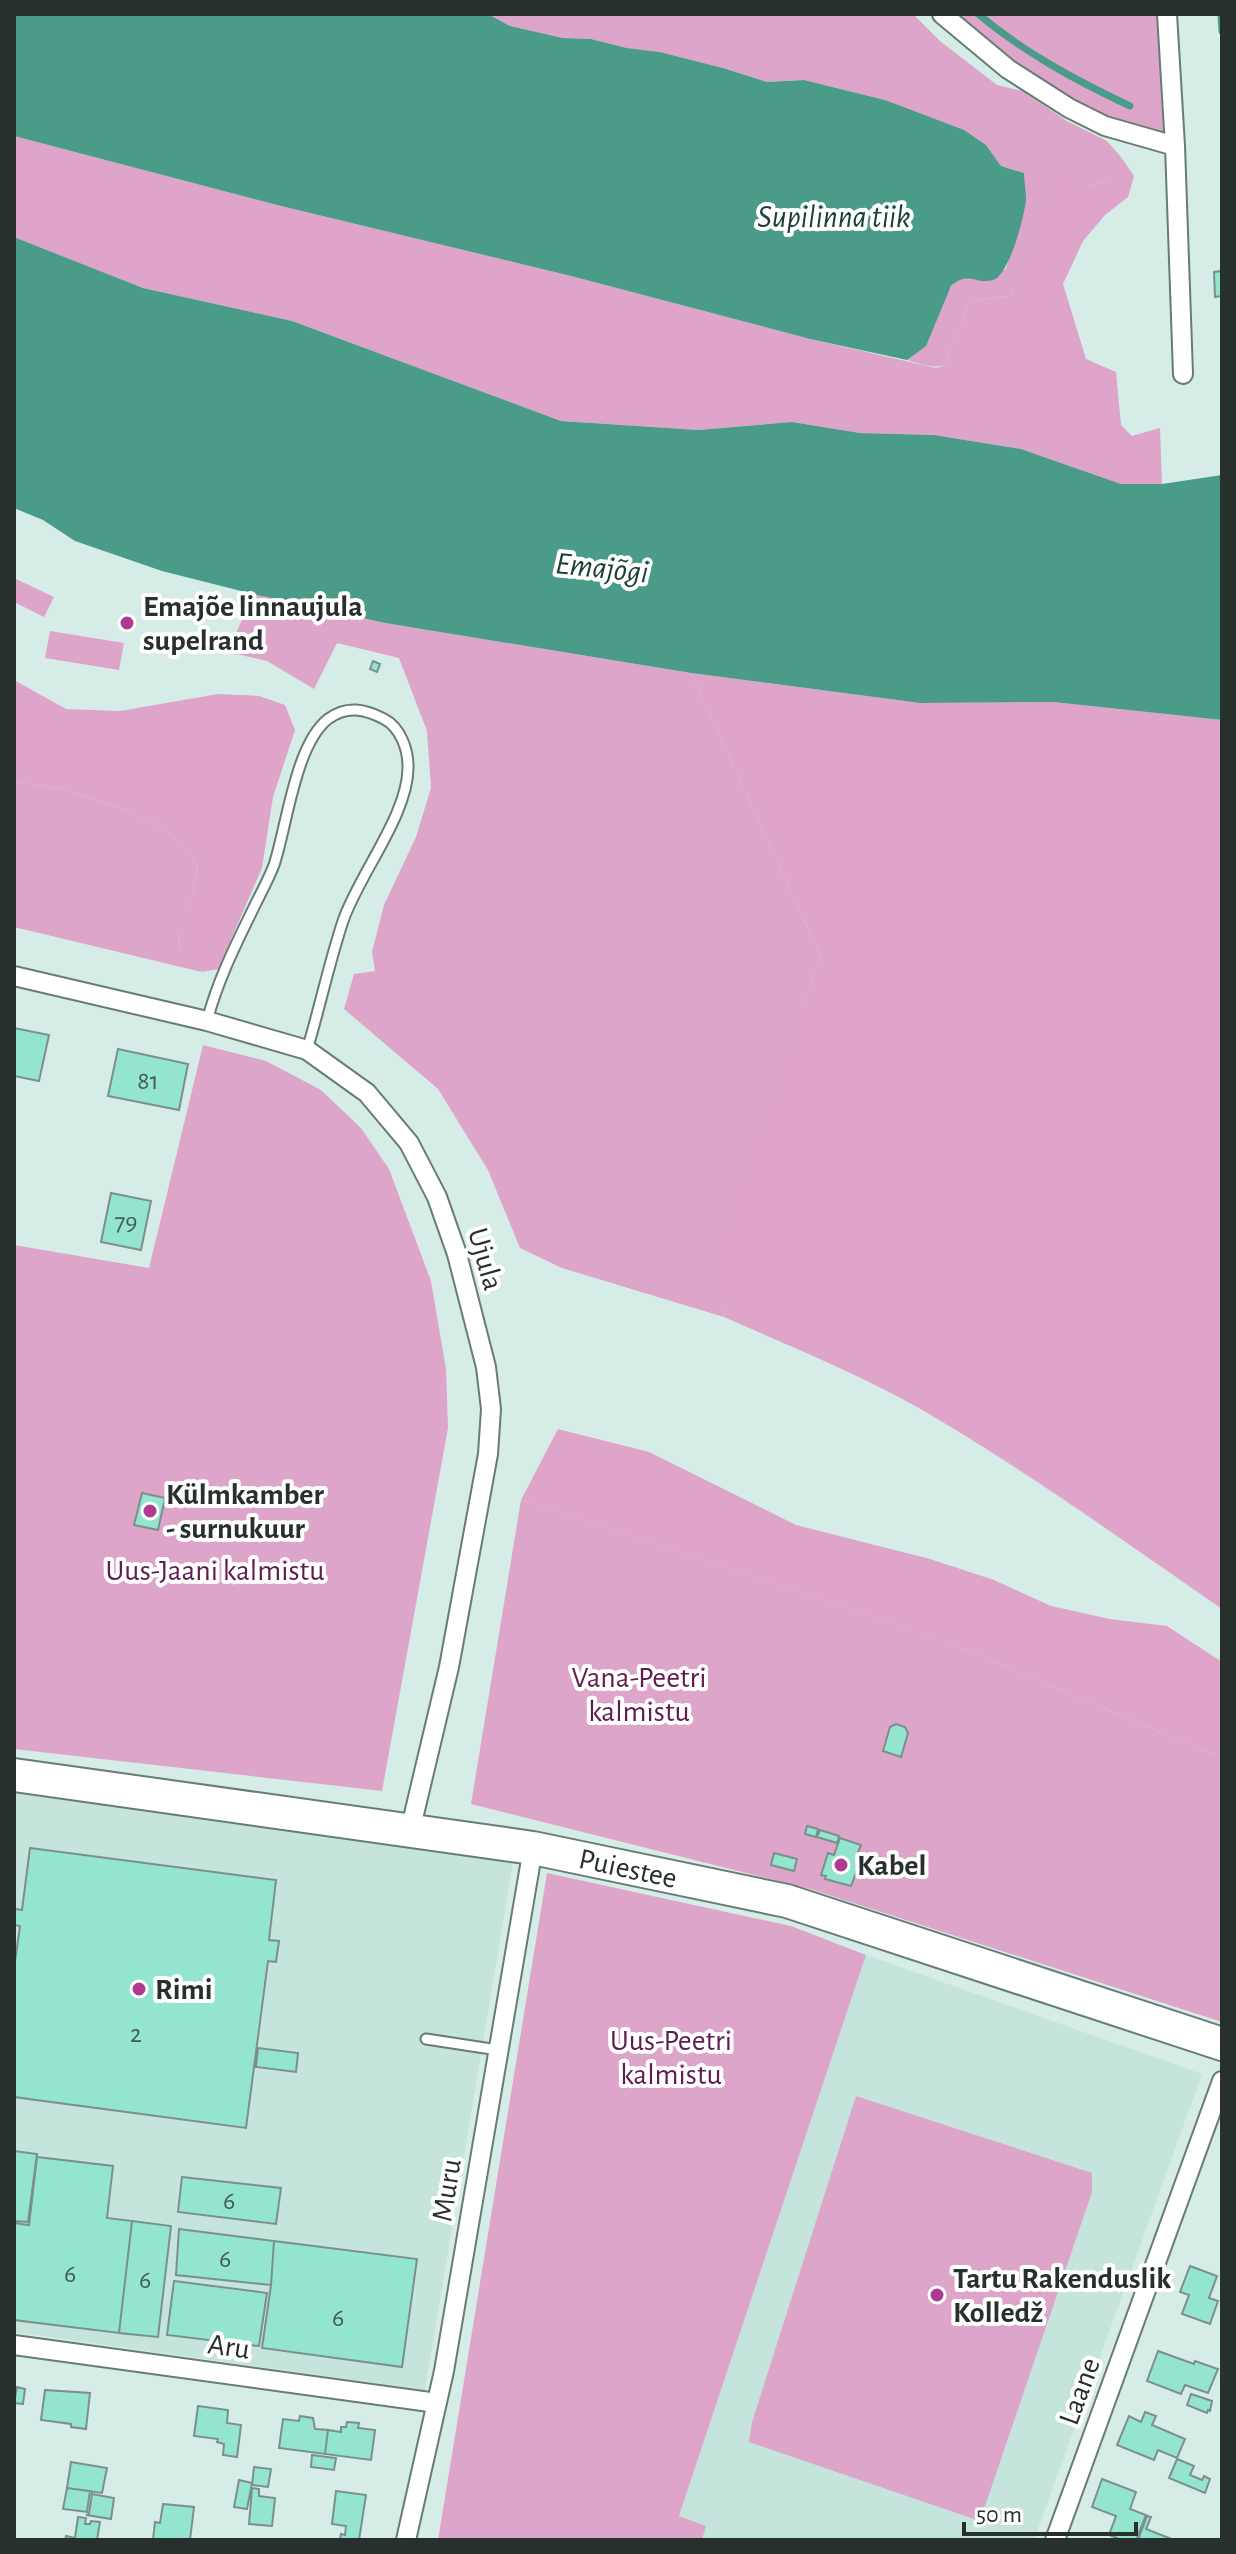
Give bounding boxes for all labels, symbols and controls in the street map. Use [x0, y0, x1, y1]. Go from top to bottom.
water label: Supilinna tiik [757, 201, 911, 234]
water label: Emajõgi [554, 547, 650, 589]
place label: Emajõe linnaujula supelrand [143, 592, 363, 656]
marker: Emajõe linnaujula supelrand [118, 614, 136, 632]
house number: 81 [137, 1068, 159, 1094]
house number: 79 [114, 1209, 138, 1235]
street label: Ujula [462, 1225, 508, 1294]
place label: Külmkamber - surnukuur [166, 1480, 324, 1544]
marker: Külmkamber - surnukuur [141, 1502, 159, 1520]
park label: Uus-Jaani kalmistu [106, 1556, 324, 1586]
park label: Vana-Peetri kalmistu [571, 1663, 707, 1727]
street label: Puiestee [576, 1844, 680, 1894]
place label: Kabel [857, 1851, 926, 1881]
marker: Kabel [832, 1856, 850, 1874]
place label: Rimi [155, 1975, 213, 2005]
marker: Rimi [130, 1980, 148, 1998]
house number: 2 [130, 2021, 142, 2047]
park label: Uus-Peetri kalmistu [610, 2026, 732, 2090]
street label: Muru [427, 2157, 467, 2224]
house number: 6 [223, 2188, 235, 2214]
house number: 6 [219, 2246, 231, 2272]
house number: 6 [64, 2261, 76, 2287]
place label: Tartu Rakenduslik Kolledž [953, 2264, 1171, 2328]
house number: 6 [139, 2267, 151, 2293]
marker: Tartu Rakenduslik Kolledž [928, 2286, 946, 2304]
house number: 6 [332, 2305, 344, 2331]
street label: Aru [206, 2329, 252, 2365]
street label: Laane [1054, 2354, 1106, 2429]
scale bar [964, 2486, 1136, 2536]
text: 50 m [976, 2503, 1022, 2527]

